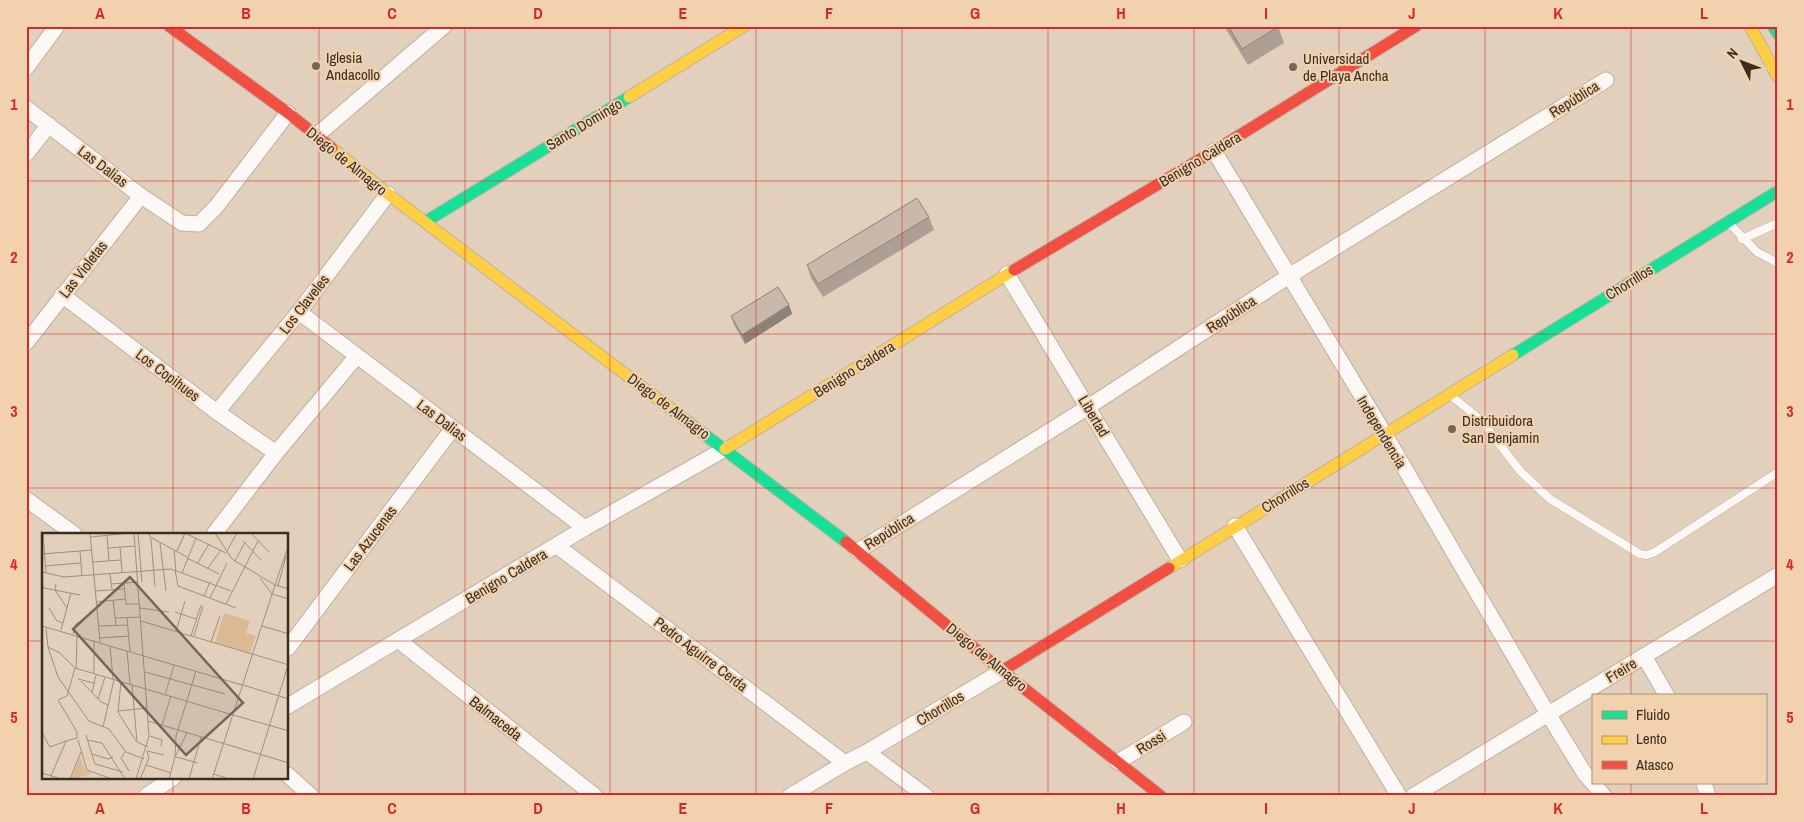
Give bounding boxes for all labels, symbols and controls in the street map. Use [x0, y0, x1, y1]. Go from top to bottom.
text: A [95, 2, 105, 24]
text: B [241, 2, 251, 24]
text: C [387, 2, 397, 24]
text: D [533, 2, 543, 24]
text: E [679, 2, 688, 24]
text: F [825, 2, 833, 24]
text: G [970, 2, 980, 24]
text: H [1116, 2, 1126, 24]
text: I [1264, 2, 1268, 24]
text: J [1408, 2, 1416, 24]
text: K [1553, 2, 1563, 24]
text: L [1700, 2, 1708, 24]
north arrow [1716, 38, 1766, 88]
text: N [1723, 44, 1742, 62]
place label: Iglesia Andacollo [325, 47, 380, 85]
place label: Universidad de Playa Ancha [1303, 48, 1389, 86]
marker: Iglesia Andacollo [310, 60, 322, 72]
marker: Universidad de Playa Ancha [1287, 61, 1299, 73]
street label: República [1545, 75, 1603, 123]
text: 1 [10, 93, 18, 115]
street label: Santo Domingo [542, 93, 626, 155]
text: 1 [1786, 93, 1794, 115]
street label: Diego de Almagro [302, 122, 392, 200]
street label: Benigno Caldera [1155, 126, 1245, 192]
street label: Las Dalias [73, 140, 133, 192]
street label: Las Violetas [54, 236, 112, 302]
text: 2 [10, 246, 18, 268]
text: 2 [1786, 246, 1794, 268]
street label: Chorrillos [1601, 259, 1657, 305]
street label: Los Claveles [274, 270, 334, 338]
street label: República [1202, 290, 1260, 338]
street label: Benigno Caldera [809, 336, 899, 402]
street label: Los Copihues [131, 344, 205, 406]
street label: Diego de Almagro [623, 368, 715, 444]
street label: Libertad [1073, 391, 1115, 441]
street label: Independencia [1352, 392, 1412, 472]
street label: Las Dalias [412, 394, 472, 446]
text: 3 [10, 400, 18, 422]
text: 3 [1786, 400, 1794, 422]
place label: Distribuidora San Benjamin [1462, 410, 1539, 448]
marker: Distribuidora San Benjamin [1446, 423, 1458, 435]
street label: Chorrillos [1257, 472, 1313, 518]
street label: Las Azucenas [339, 501, 401, 575]
street label: República [860, 507, 918, 555]
inset map [42, 533, 289, 780]
street label: Benigno Caldera [461, 543, 551, 609]
text: 4 [10, 553, 18, 575]
text: 4 [1786, 553, 1794, 575]
street label: Pedro Aguirre Cerda [650, 612, 752, 696]
street label: Diego de Almagro [942, 618, 1032, 696]
street label: Freire [1602, 652, 1641, 687]
street label: Chorrillos [912, 685, 968, 731]
street label: Balmaceda [465, 691, 527, 745]
legend [1592, 694, 1766, 784]
text: Fluido [1636, 704, 1670, 725]
text: 5 [10, 706, 18, 728]
text: 5 [1786, 706, 1794, 728]
street label: Rossi [1132, 725, 1170, 759]
text: Lento [1636, 728, 1667, 749]
text: Atasco [1635, 754, 1674, 775]
text: A [95, 797, 105, 819]
text: B [241, 797, 251, 819]
text: C [387, 797, 397, 819]
text: D [533, 797, 543, 819]
text: E [679, 797, 688, 819]
text: F [825, 797, 833, 819]
text: G [970, 797, 980, 819]
text: H [1116, 797, 1126, 819]
text: I [1264, 797, 1268, 819]
text: J [1408, 797, 1416, 819]
text: K [1553, 797, 1563, 819]
text: L [1700, 797, 1708, 819]

